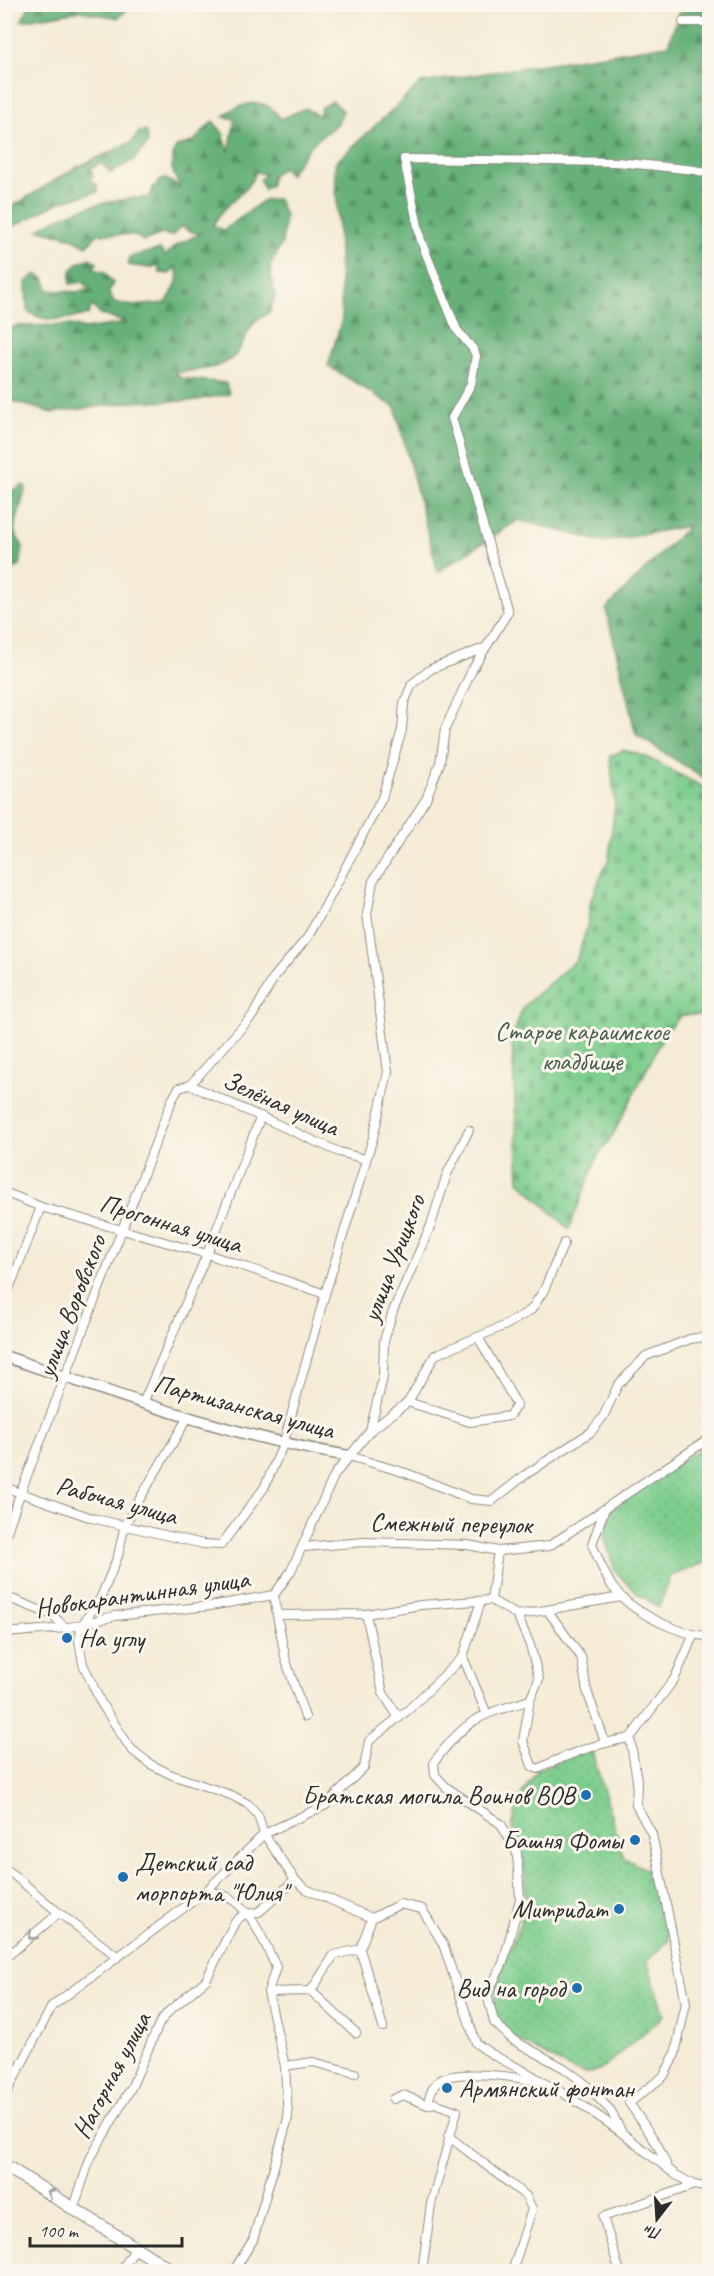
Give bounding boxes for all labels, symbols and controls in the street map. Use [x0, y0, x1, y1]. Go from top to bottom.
park label: Старое караимское кладбище [495, 1015, 671, 1078]
street label: Зелёная улица [218, 1063, 345, 1144]
street label: Прогонная улица [96, 1186, 247, 1261]
street label: улица Урицкого [353, 1188, 433, 1328]
street label: улица Воровского [28, 1229, 114, 1384]
street label: Партизанская улица [150, 1367, 339, 1447]
street label: Рабочая улица [53, 1468, 183, 1533]
street label: Смежный переулок [370, 1506, 534, 1541]
street label: Новокарантинная улица [33, 1562, 253, 1625]
place label: На углу [79, 1622, 146, 1655]
marker: На углу [60, 1631, 74, 1645]
place label: Братская могила Воинов ВОВ [303, 1779, 577, 1812]
marker: Братская могила Воинов ВОВ [579, 1788, 593, 1802]
place label: Башня Фомы [502, 1824, 625, 1857]
marker: Башня Фомы [628, 1833, 642, 1847]
place label: Детский сад морпорта "Юлия" [135, 1846, 292, 1909]
marker: Детский сад морпорта "Юлия" [116, 1870, 130, 1884]
place label: Митридат [512, 1893, 609, 1926]
marker: Митридат [612, 1902, 626, 1916]
one-way arrow [28, 1929, 38, 1940]
place label: Вид на город [456, 1972, 568, 2005]
marker: Вид на город [570, 1981, 584, 1995]
street label: Нагорная улица [64, 2005, 159, 2144]
place label: Армянский фонтан [459, 2072, 635, 2105]
marker: Армянский фонтан [440, 2081, 454, 2095]
one-way arrow [47, 2189, 57, 2201]
north arrow [627, 2189, 687, 2249]
scale bar [30, 2210, 182, 2248]
text: 100 m [39, 2220, 80, 2242]
text: Пн [641, 2220, 664, 2244]

